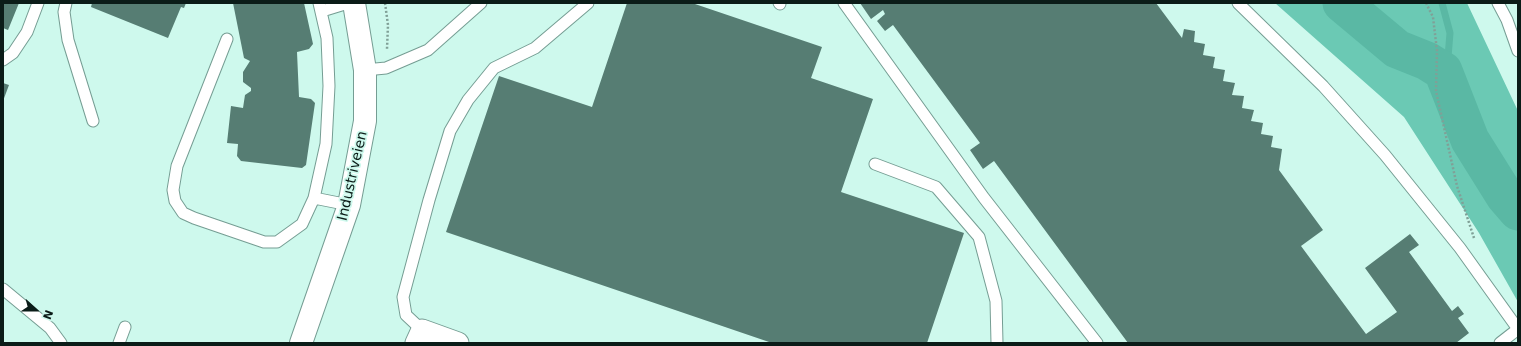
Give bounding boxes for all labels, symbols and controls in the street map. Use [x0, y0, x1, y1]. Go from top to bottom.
street label: Industriveien [335, 130, 371, 222]
north arrow [16, 290, 56, 330]
text: N [40, 308, 55, 321]

